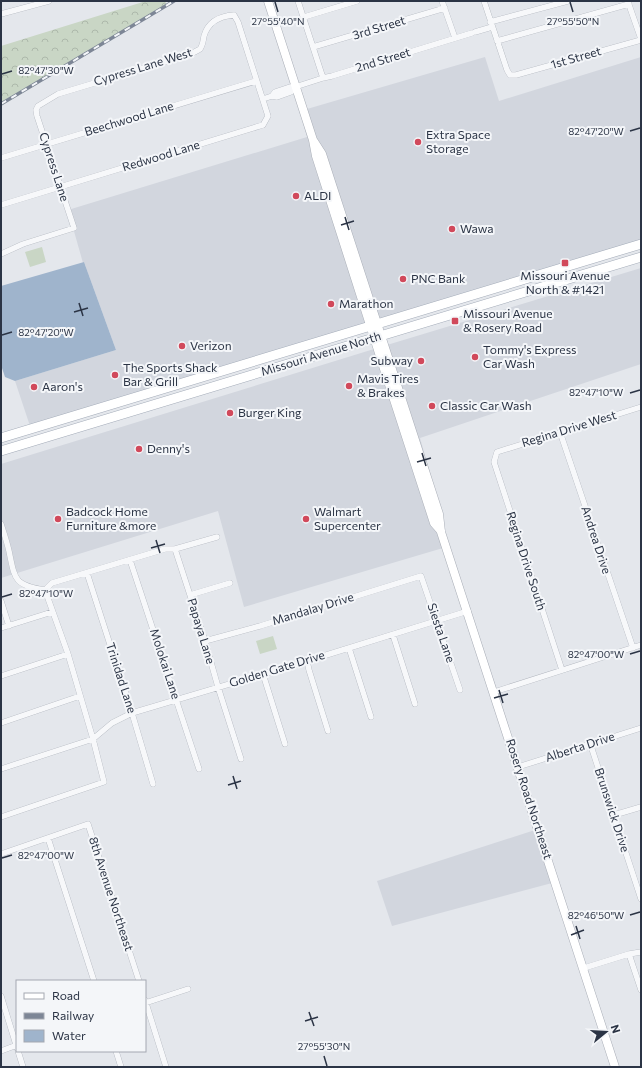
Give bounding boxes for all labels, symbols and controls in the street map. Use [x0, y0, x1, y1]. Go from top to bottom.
street label: 3rd Street [351, 12, 407, 42]
text: 27°55'40"N [252, 15, 304, 27]
text: 27°55'50"N [547, 15, 599, 27]
street label: 1st Street [549, 43, 603, 71]
street label: Cypress Lane West [92, 44, 194, 88]
street label: 2nd Street [354, 44, 412, 74]
text: 82°47'30"W [18, 64, 74, 76]
street label: Beechwood Lane [82, 98, 175, 138]
text: 82°47'20"W [568, 125, 624, 137]
place label: Extra Space Storage [426, 127, 490, 155]
street label: Cypress Lane [37, 130, 73, 203]
street label: Redwood Lane [120, 137, 201, 173]
marker: Extra Space Storage [413, 137, 423, 147]
place label: ALDI [304, 188, 331, 202]
marker: ALDI [291, 191, 301, 201]
place label: Wawa [460, 221, 494, 235]
marker: Wawa [447, 224, 457, 234]
marker: Missouri Avenue North & #1421 [560, 258, 570, 268]
place label: Missouri Avenue North & #1421 [520, 268, 610, 296]
place label: PNC Bank [411, 271, 466, 285]
marker: PNC Bank [398, 274, 408, 284]
place label: Marathon [339, 296, 393, 310]
marker: Marathon [326, 299, 336, 309]
place label: Missouri Avenue & Rosery Road [463, 306, 553, 334]
marker: Missouri Avenue & Rosery Road [450, 316, 460, 326]
text: 82°47'20"W [18, 326, 74, 338]
street label: Missouri Avenue North [259, 328, 382, 378]
place label: Verizon [190, 338, 232, 352]
marker: Verizon [177, 341, 187, 351]
place label: Tommy's Express Car Wash [483, 342, 577, 370]
marker: Tommy's Express Car Wash [470, 352, 480, 362]
place label: Subway [370, 353, 413, 367]
marker: Subway [416, 356, 426, 366]
place label: The Sports Shack Bar & Grill [123, 360, 218, 388]
marker: The Sports Shack Bar & Grill [110, 370, 120, 380]
place label: Mavis Tires & Brakes [357, 371, 419, 399]
place label: Aaron's [42, 379, 83, 393]
marker: Mavis Tires & Brakes [344, 381, 354, 391]
marker: Aaron's [29, 382, 39, 392]
text: 82°47'10"W [569, 386, 623, 398]
place label: Classic Car Wash [440, 398, 532, 412]
marker: Classic Car Wash [427, 401, 437, 411]
place label: Burger King [238, 405, 302, 419]
street label: Regina Drive West [520, 407, 618, 449]
marker: Burger King [225, 408, 235, 418]
place label: Denny's [147, 441, 190, 455]
marker: Denny's [134, 444, 144, 454]
place label: Badcock Home Furniture &more [66, 504, 156, 532]
place label: Walmart Supercenter [314, 504, 381, 532]
street label: Andrea Drive [579, 504, 615, 575]
street label: Regina Drive South [504, 510, 550, 612]
marker: Badcock Home Furniture &more [53, 514, 63, 524]
marker: Walmart Supercenter [301, 514, 311, 524]
text: 82°47'10"W [19, 587, 73, 599]
street label: Mandalay Drive [270, 589, 355, 627]
street label: Papaya Lane [185, 596, 219, 665]
street label: Siesta Lane [425, 601, 459, 664]
street label: Molokai Lane [148, 627, 184, 701]
street label: Trinidad Lane [104, 641, 140, 715]
street label: Golden Gate Drive [227, 647, 326, 689]
text: 82°47'00"W [568, 648, 624, 660]
street label: Alberta Drive [543, 728, 616, 764]
street label: Rosery Road Northeast [504, 737, 556, 861]
street label: Brunswick Drive [593, 766, 633, 854]
street label: 8th Avenue Northeast [87, 835, 137, 953]
text: 82°47'00"W [18, 849, 74, 861]
text: 82°46'50"W [568, 909, 624, 921]
legend [16, 980, 146, 1052]
text: Road [52, 988, 80, 1002]
text: Railway [52, 1008, 94, 1022]
north arrow [586, 1012, 626, 1052]
text: N [609, 1023, 623, 1035]
text: Water [52, 1028, 86, 1042]
text: 27°55'30"N [298, 1040, 350, 1052]

